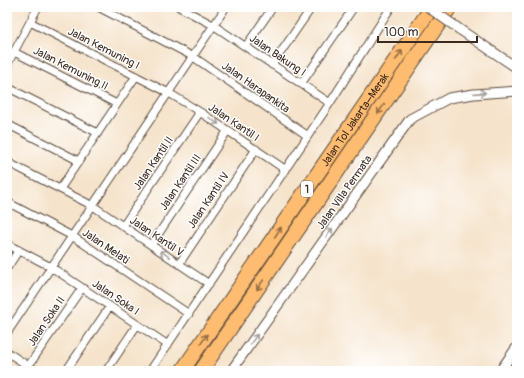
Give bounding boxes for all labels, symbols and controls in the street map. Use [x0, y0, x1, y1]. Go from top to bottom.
scale bar [378, 18, 477, 44]
street label: Jalan Kemuning I [66, 25, 142, 72]
text: 100 m [384, 25, 419, 40]
street label: Jalan Bakung I [247, 32, 308, 79]
street label: Jalan Kemuning II [31, 44, 110, 93]
one-way arrow [395, 50, 403, 61]
street label: Jalan Harapankita [219, 59, 292, 116]
street label: Jalan Tol Jakarta–Merak [319, 70, 392, 169]
one-way arrow [473, 90, 486, 97]
street label: Jalan Kantil I [206, 101, 262, 144]
one-way arrow [377, 103, 385, 114]
one-way arrow [208, 117, 219, 125]
street label: Jalan Kantil II [131, 134, 176, 192]
street label: Jalan Kantil III [157, 152, 204, 213]
street label: Jalan Villa Permata [314, 153, 375, 232]
street label: Jalan Kantil IV [185, 170, 232, 231]
road number: 1 [301, 181, 313, 197]
street label: Jalan Kantil V [127, 214, 186, 259]
street label: Jalan Melati [80, 226, 132, 267]
one-way arrow [274, 226, 282, 237]
one-way arrow [325, 228, 333, 239]
one-way arrow [160, 250, 171, 258]
street label: Jalan Soka I [90, 277, 142, 318]
one-way arrow [256, 279, 264, 290]
street label: Jalan Soka II [25, 294, 68, 349]
one-way arrow [200, 334, 208, 345]
one-way arrow [250, 334, 258, 345]

